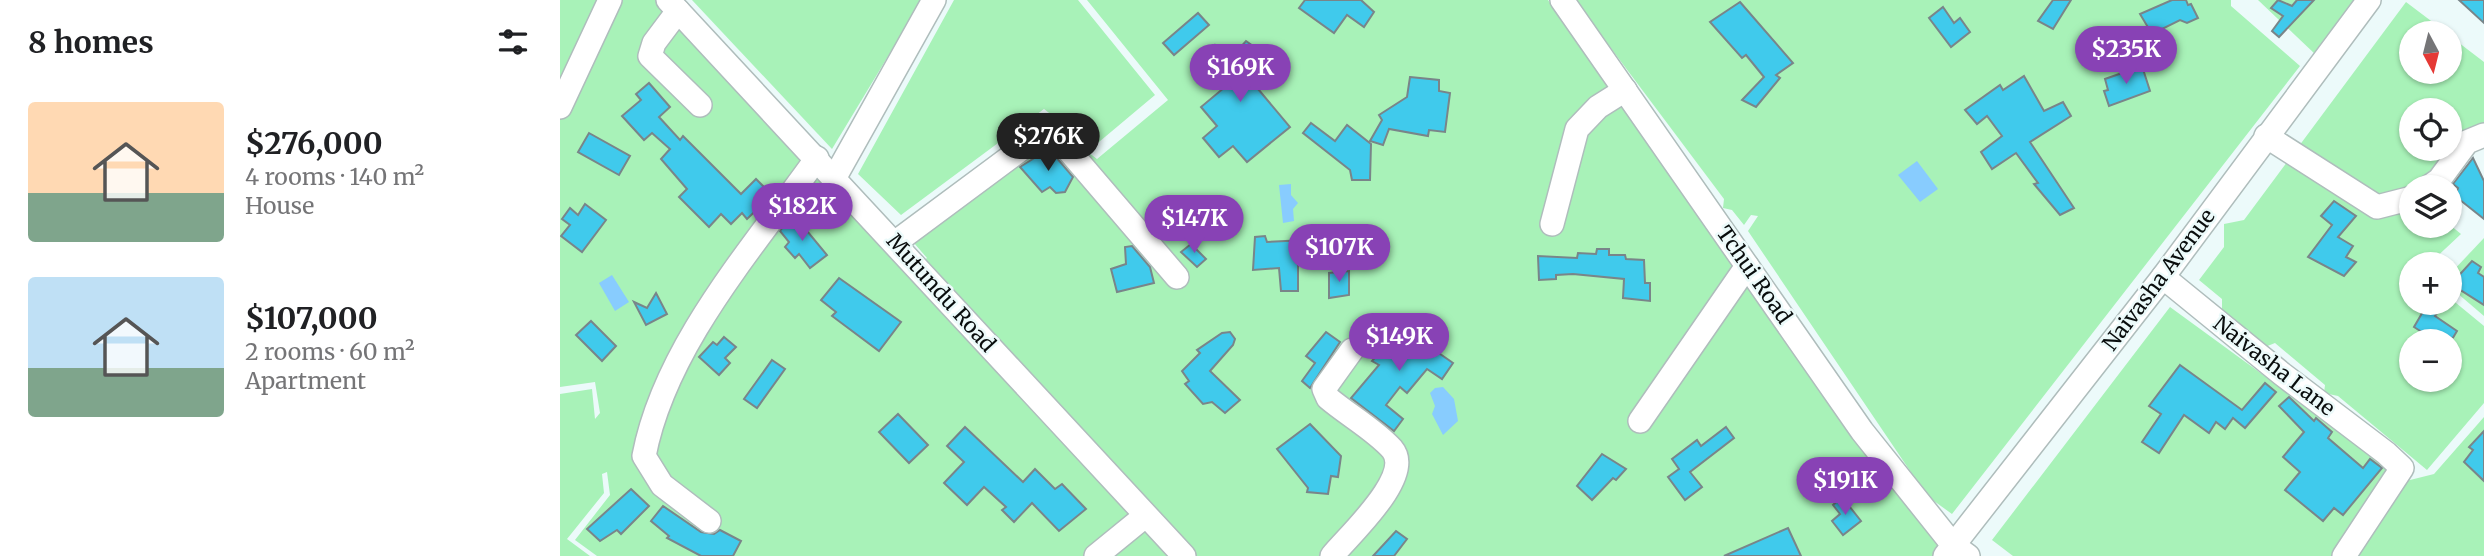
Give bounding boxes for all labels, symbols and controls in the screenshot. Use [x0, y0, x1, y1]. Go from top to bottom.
north arrow [2399, 21, 2462, 84]
map controls [2399, 21, 2462, 392]
text: 8 homes [28, 23, 154, 61]
icon: filters [494, 23, 532, 61]
pin: $235K [2077, 27, 2175, 86]
text: $235K [2091, 34, 2161, 63]
pin: $169K [1191, 44, 1289, 104]
text: $169K [1206, 52, 1274, 81]
button: locate [2399, 98, 2462, 161]
pin: $276K [999, 114, 1097, 173]
text: $276K [1013, 121, 1083, 150]
text: $276,000 [245, 124, 383, 162]
icon: home [84, 130, 168, 214]
text: 4 rooms · 140 m² [245, 162, 424, 191]
button: layers [2399, 175, 2462, 238]
pin: $182K [753, 184, 851, 243]
text: House [245, 191, 314, 220]
text: $182K [768, 191, 836, 220]
pin: $147K [1145, 196, 1243, 255]
text: $147K [1161, 203, 1227, 232]
street label: Naivasha Avenue [2096, 203, 2221, 356]
street label: Tchui Road [1711, 221, 1798, 329]
pin: $107K [1290, 224, 1388, 284]
street label: Mutundu Road [881, 228, 1002, 358]
text: $107K [1304, 232, 1374, 261]
button: + [2399, 252, 2462, 315]
text: $107,000 [245, 299, 378, 337]
icon: home [84, 305, 168, 389]
street label: Naivasha Lane [2208, 310, 2341, 421]
pin: $149K [1350, 314, 1448, 373]
text: $149K [1365, 321, 1433, 350]
button: − [2399, 329, 2462, 392]
text: 2 rooms · 60 m² [245, 337, 415, 366]
text: Apartment [245, 366, 366, 395]
pin: $191K [1796, 458, 1894, 517]
text: $191K [1813, 465, 1877, 494]

